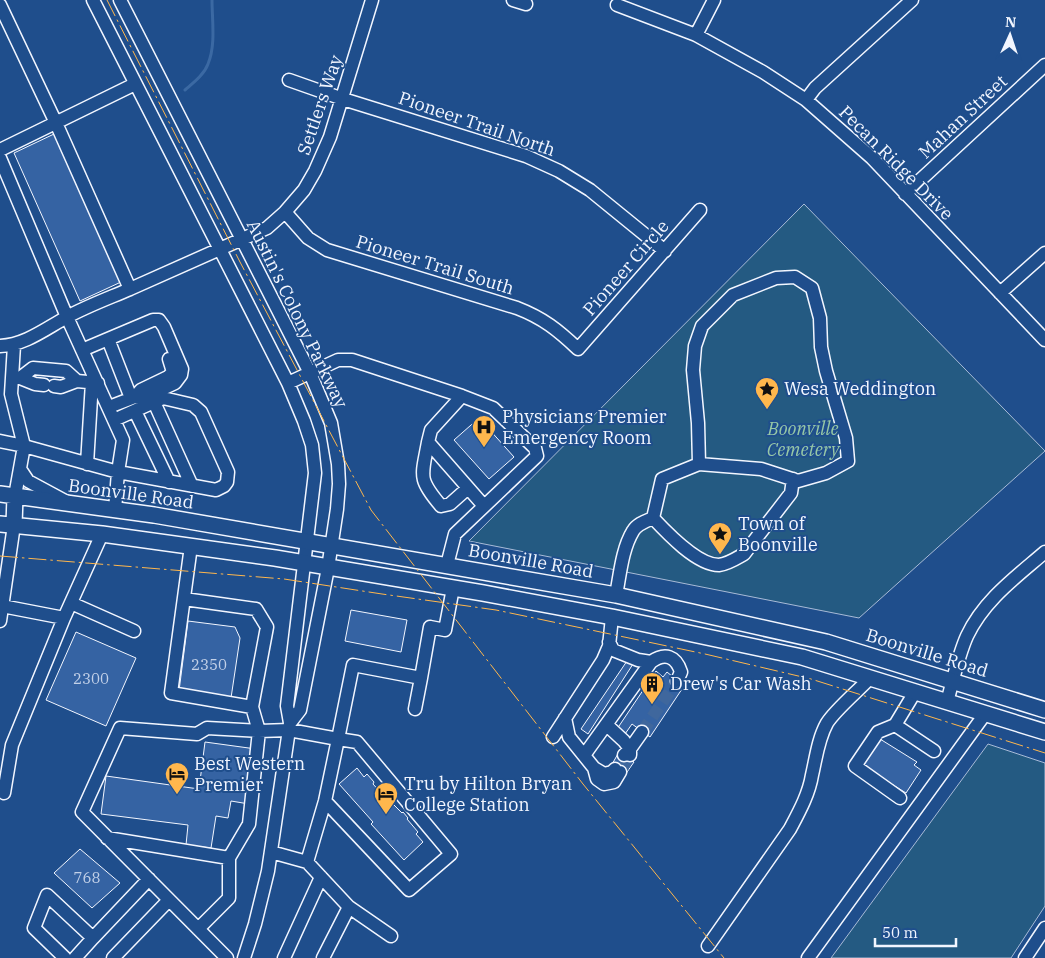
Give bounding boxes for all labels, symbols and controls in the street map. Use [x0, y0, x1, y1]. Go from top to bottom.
north arrow [985, 10, 1035, 60]
text: N [1005, 13, 1017, 31]
street label: Settlers Way [292, 51, 348, 158]
street label: Mahan Street [914, 70, 1012, 164]
street label: Pioneer Trail North [396, 86, 559, 161]
street label: Pecan Ridge Drive [834, 100, 959, 225]
street label: Pioneer Circle [578, 215, 674, 320]
street label: Austin's Colony Parkway [242, 216, 353, 412]
street label: Pioneer Trail South [353, 230, 517, 299]
place icon: Wesa Weddington [754, 376, 780, 410]
place label: Wesa Weddington [784, 377, 936, 400]
place label: Physicians Premier Emergency Room [502, 405, 667, 449]
hospital icon: Physicians Premier Emergency Room [471, 414, 497, 448]
park label: Boonville Cemetery [767, 417, 841, 461]
street label: Boonville Road [67, 473, 195, 514]
place label: Town of Boonville [738, 512, 818, 556]
place icon: Town of Boonville [707, 521, 733, 555]
street label: Boonville Road [467, 538, 595, 583]
street label: Boonville Road [863, 623, 991, 682]
house number: 2350 [191, 655, 227, 674]
house number: 2300 [73, 669, 109, 688]
building icon: Drew's Car Wash [639, 671, 665, 705]
place label: Drew's Car Wash [670, 672, 812, 695]
place label: Best Western Premier [194, 752, 305, 796]
hotel icon: Best Western Premier [164, 761, 190, 795]
place label: Tru by Hilton Bryan College Station [404, 772, 572, 816]
hotel icon: Tru by Hilton Bryan College Station [373, 781, 399, 815]
house number: 768 [73, 868, 101, 887]
scale bar [875, 916, 956, 948]
text: 50 m [882, 923, 918, 942]

